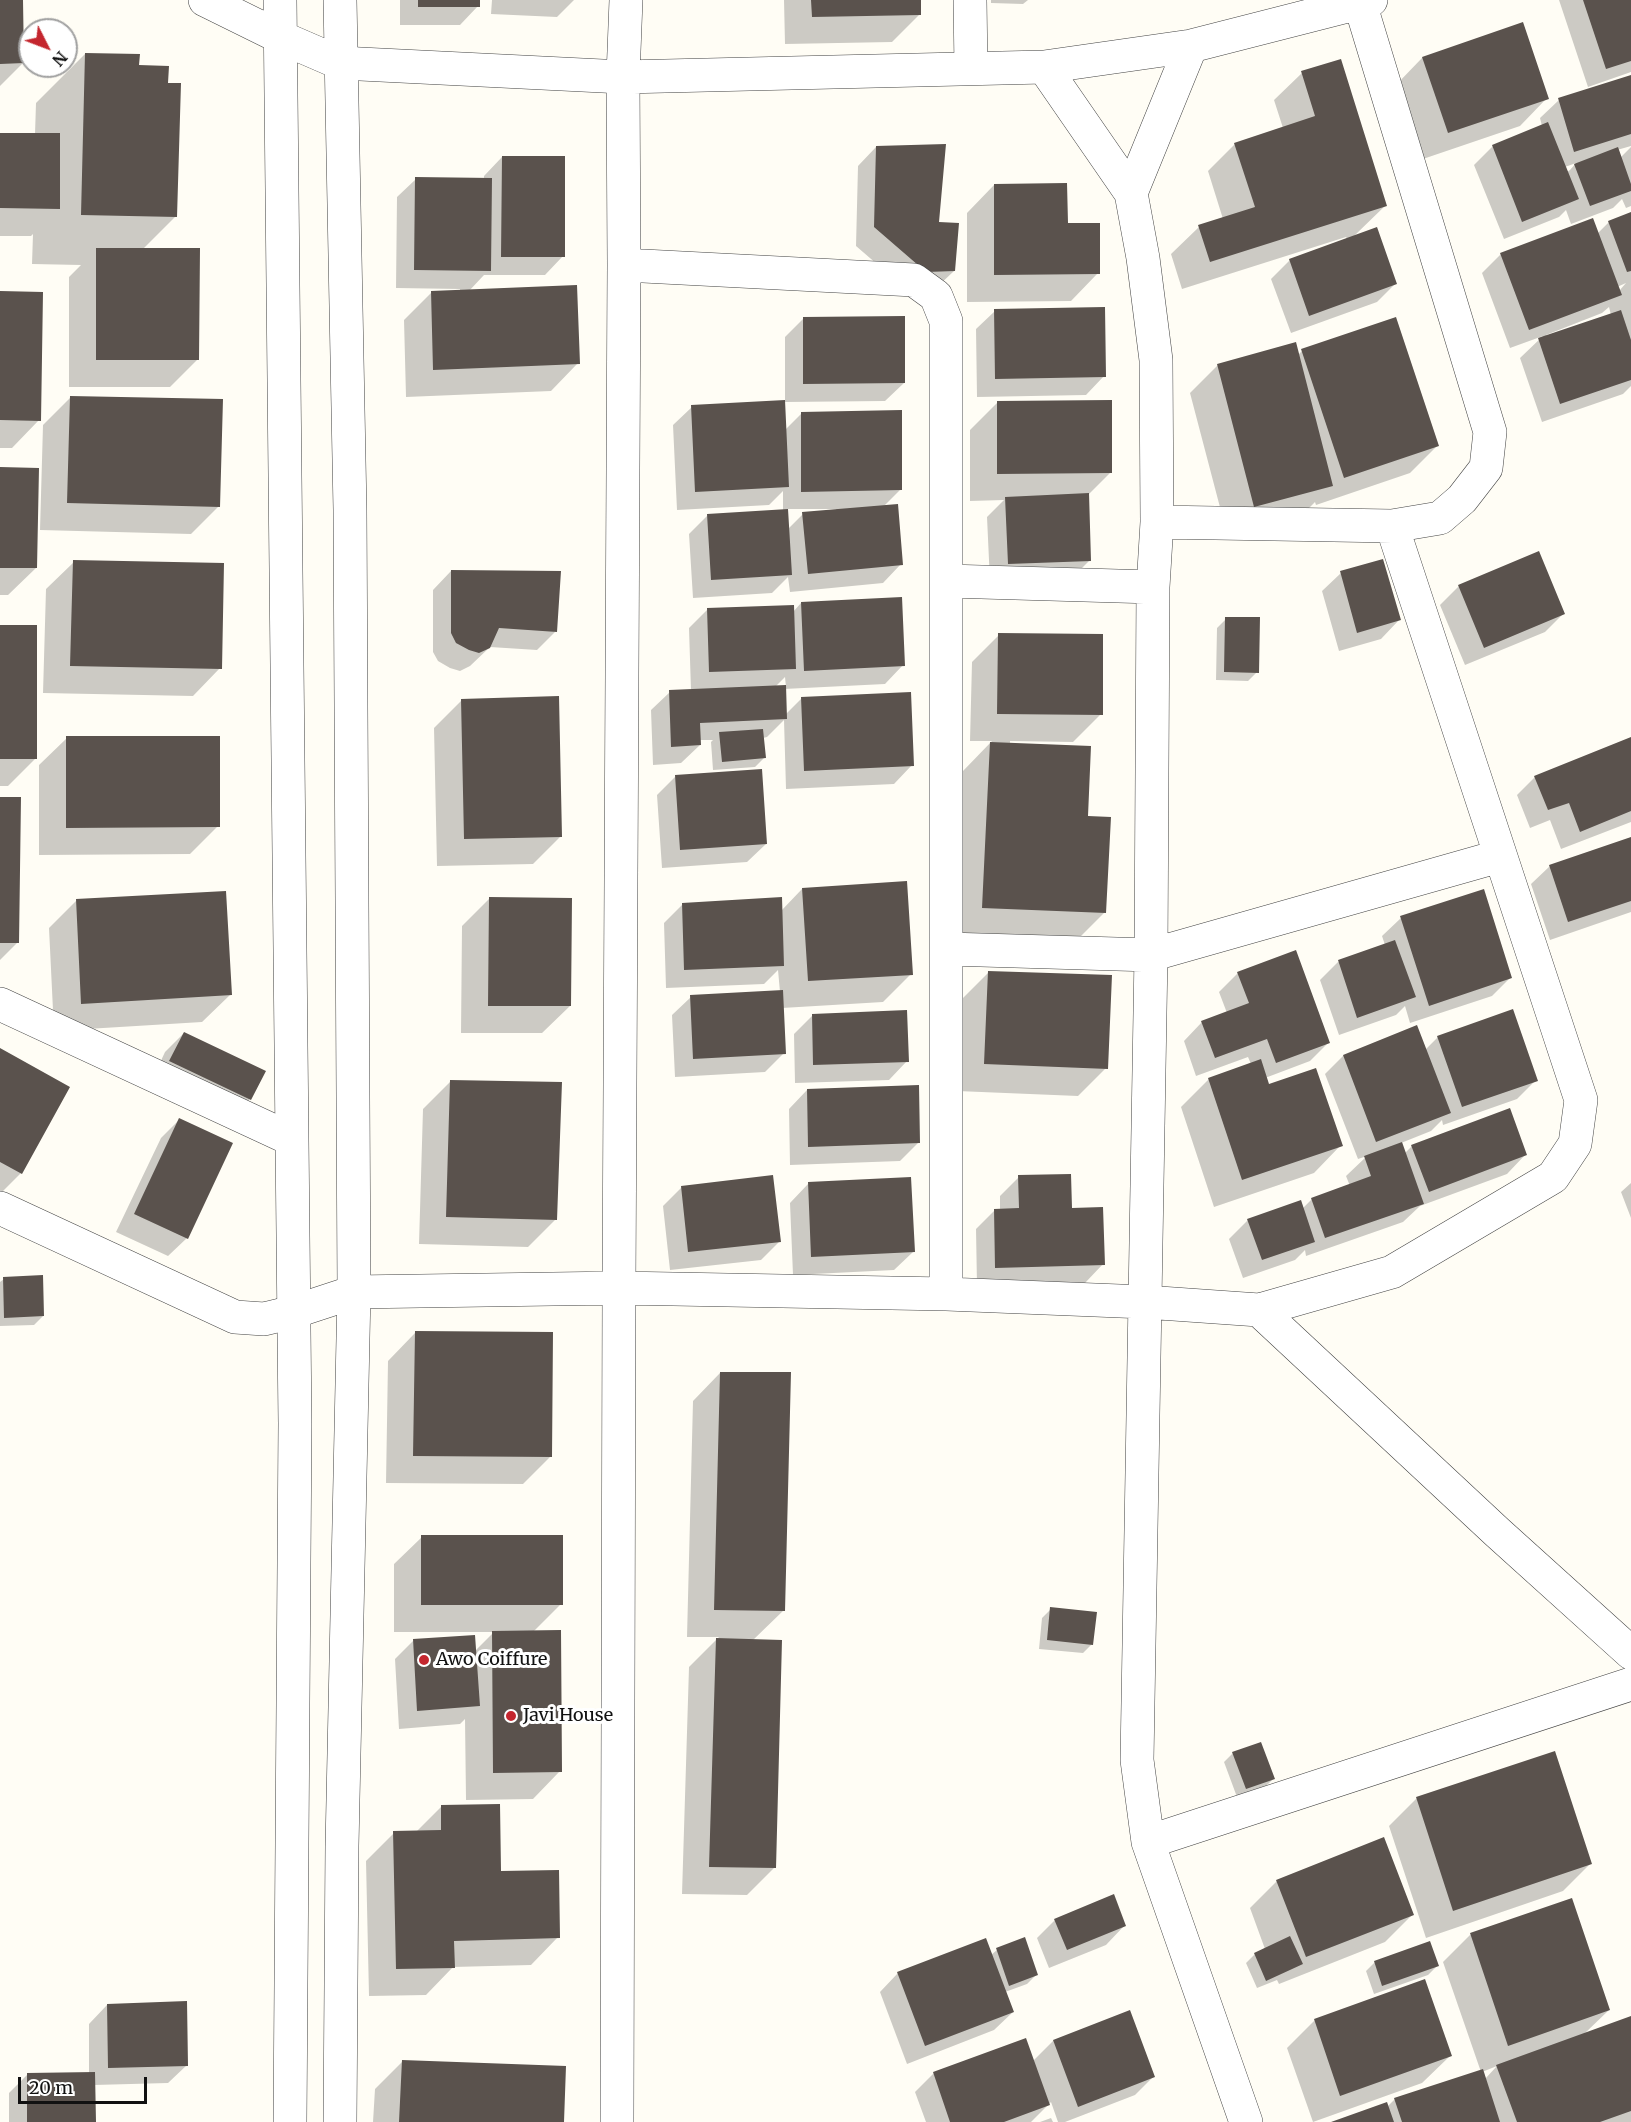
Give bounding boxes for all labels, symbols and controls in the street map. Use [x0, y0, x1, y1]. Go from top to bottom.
north arrow [18, 18, 78, 78]
text: N [48, 47, 72, 70]
place label: Awo Coiffure [436, 1649, 547, 1671]
marker: Awo Coiffure [417, 1653, 431, 1667]
place label: Javi House [523, 1705, 613, 1727]
marker: Javi House [504, 1709, 518, 1723]
scale bar [21, 2065, 150, 2103]
text: 20 m [29, 2076, 73, 2099]

